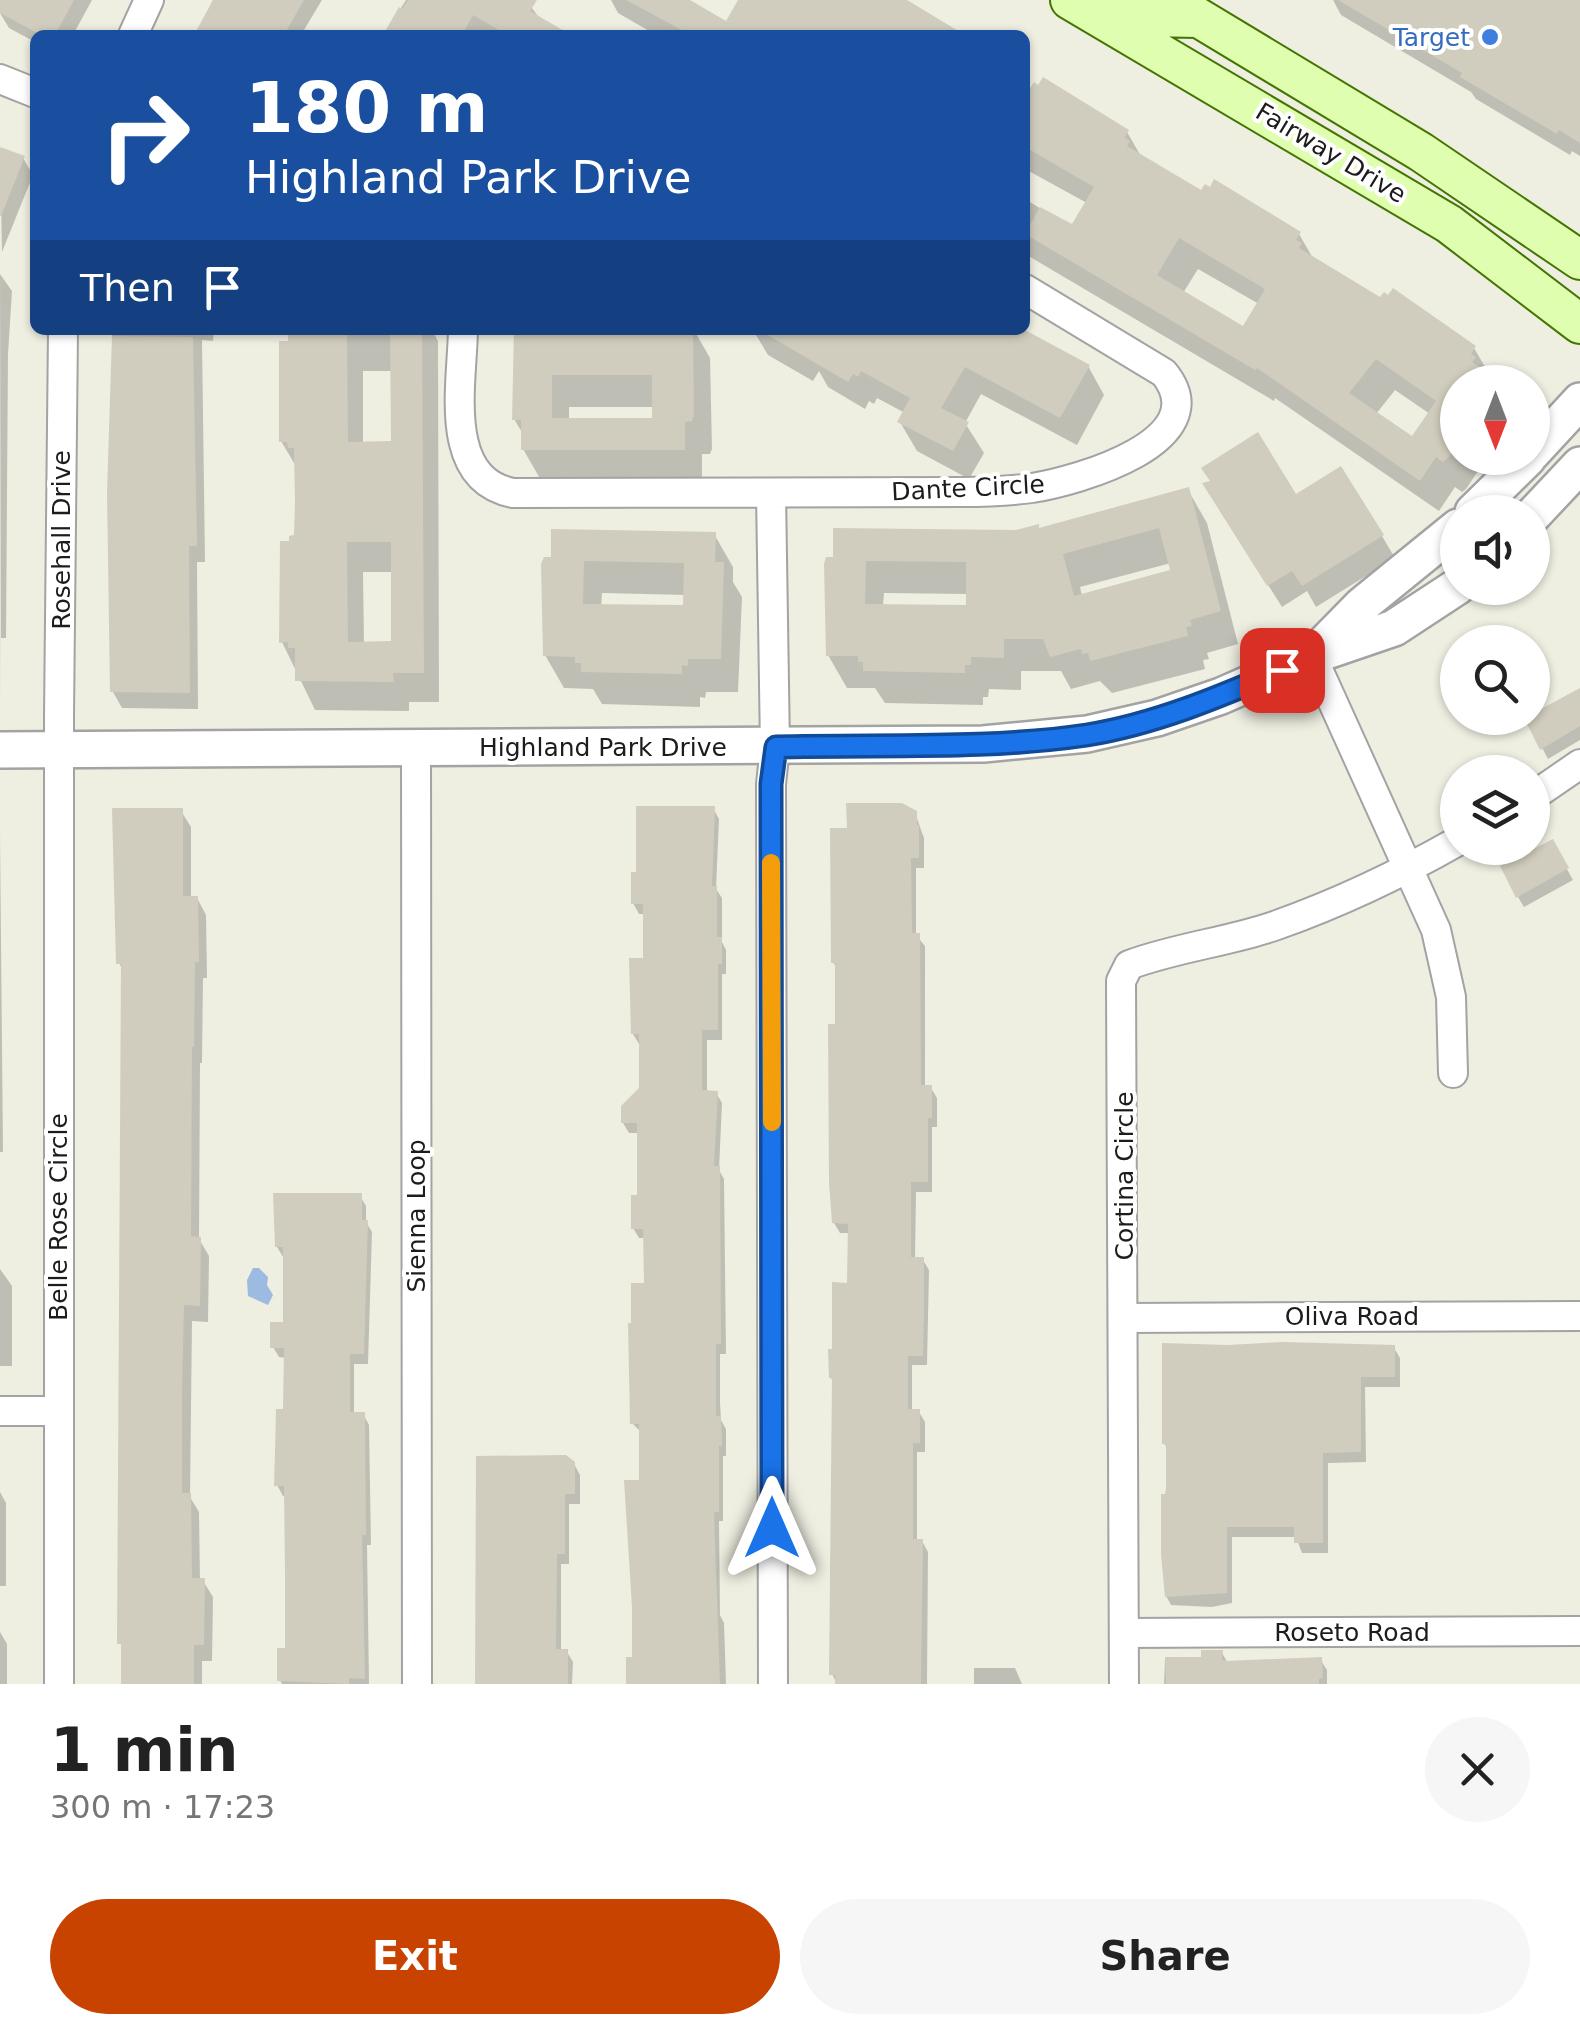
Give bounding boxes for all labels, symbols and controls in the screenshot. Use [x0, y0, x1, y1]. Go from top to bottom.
place label: Target [1392, 23, 1470, 52]
marker: Target [1479, 26, 1501, 48]
text: 180 m [245, 67, 488, 149]
icon: right [80, 70, 210, 200]
street label: Fairway Drive [1251, 97, 1411, 209]
text: Highland Park Drive [245, 151, 691, 204]
icon: arrive [195, 260, 250, 315]
text: Then [80, 266, 175, 310]
north arrow [1440, 365, 1550, 475]
map controls [1440, 365, 1550, 865]
street label: Rosehall Drive [47, 450, 76, 630]
street label: Dante Circle [890, 469, 1046, 507]
button: sound [1440, 495, 1550, 605]
button: search [1440, 625, 1550, 735]
pin [1240, 628, 1325, 713]
icon: arrive [1255, 643, 1310, 698]
street label: Highland Park Drive [479, 733, 727, 762]
button: layers [1440, 755, 1550, 865]
street label: Cortina Circle [1110, 1091, 1139, 1261]
street label: Belle Rose Circle [44, 1113, 73, 1321]
street label: Sienna Loop [402, 1139, 431, 1293]
street label: Oliva Road [1285, 1302, 1419, 1331]
position arrow [720, 1476, 824, 1580]
street label: Roseto Road [1274, 1618, 1430, 1647]
text: 1 min [50, 1715, 238, 1785]
button: close [1425, 1717, 1530, 1822]
text: 300 m · 17:23 [50, 1788, 275, 1826]
button: Exit [50, 1899, 780, 2014]
button: Share [800, 1899, 1530, 2014]

